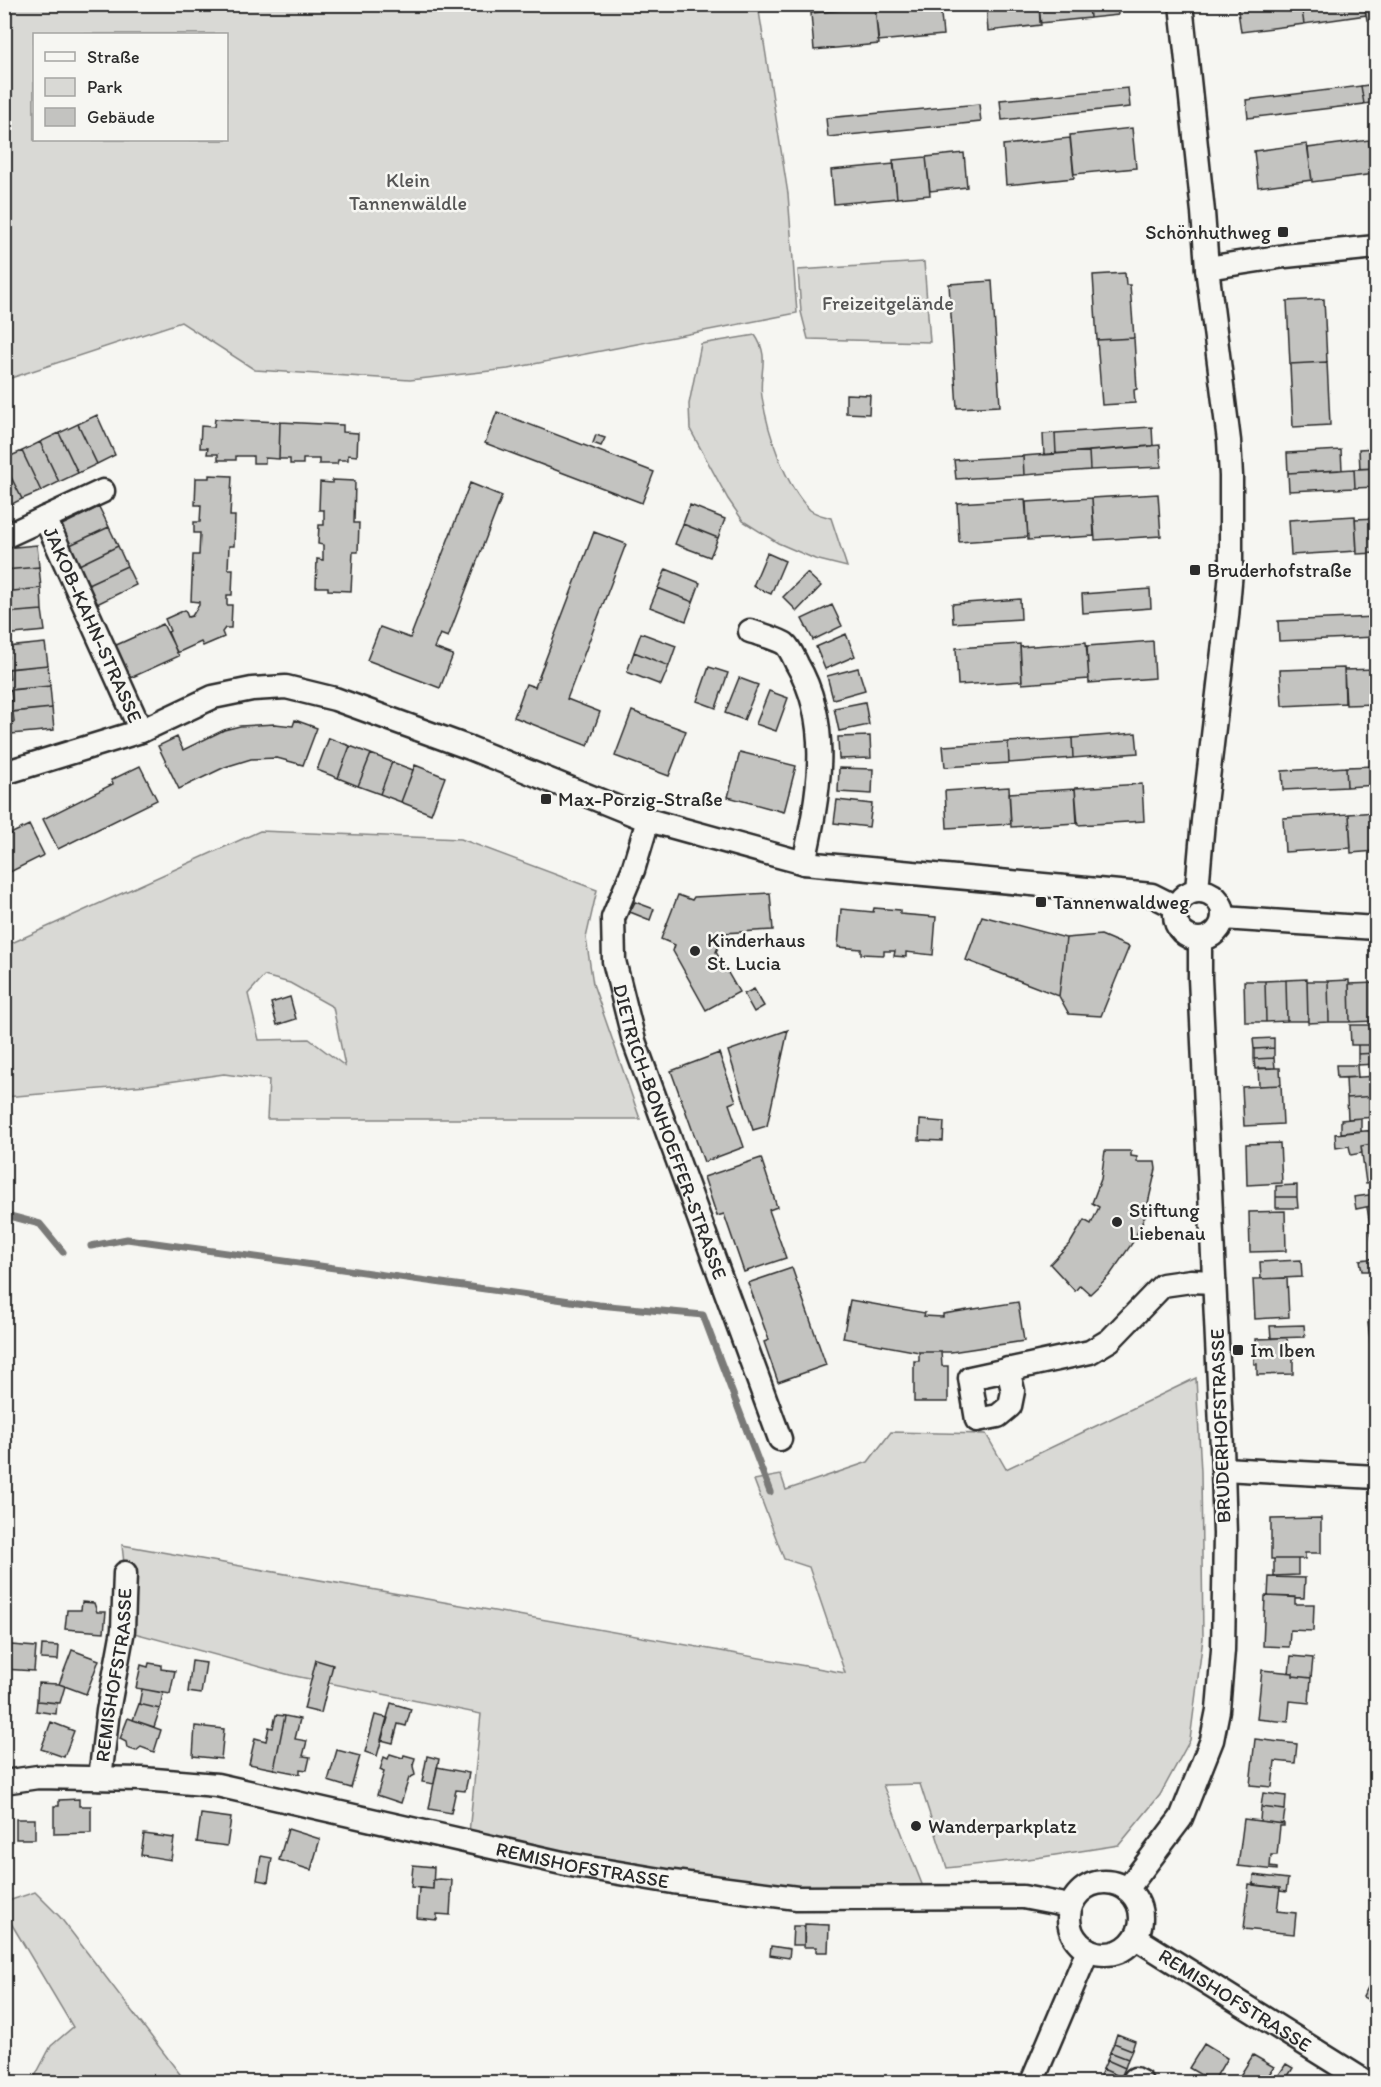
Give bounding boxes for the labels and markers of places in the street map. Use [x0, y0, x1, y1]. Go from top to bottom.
place label: Schönhuthweg [1145, 220, 1272, 244]
marker: Schönhuthweg [1276, 225, 1290, 239]
place label: Bruderhofstraße [1207, 558, 1352, 582]
marker: Bruderhofstraße [1188, 563, 1202, 577]
place label: Max-Porzig-Straße [558, 787, 723, 811]
marker: Max-Porzig-Straße [539, 792, 553, 806]
place label: Tannenwaldweg [1053, 890, 1190, 914]
marker: Tannenwaldweg [1034, 895, 1048, 909]
place label: Kinderhaus St. Lucia [707, 928, 806, 975]
marker: Kinderhaus St. Lucia [688, 944, 702, 958]
place label: Stiftung Liebenau [1129, 1198, 1206, 1245]
marker: Stiftung Liebenau [1110, 1215, 1124, 1229]
place label: Im Iben [1250, 1338, 1315, 1362]
marker: Im Iben [1231, 1343, 1245, 1357]
place label: Wanderparkplatz [928, 1814, 1077, 1838]
marker: Wanderparkplatz [909, 1819, 923, 1833]

